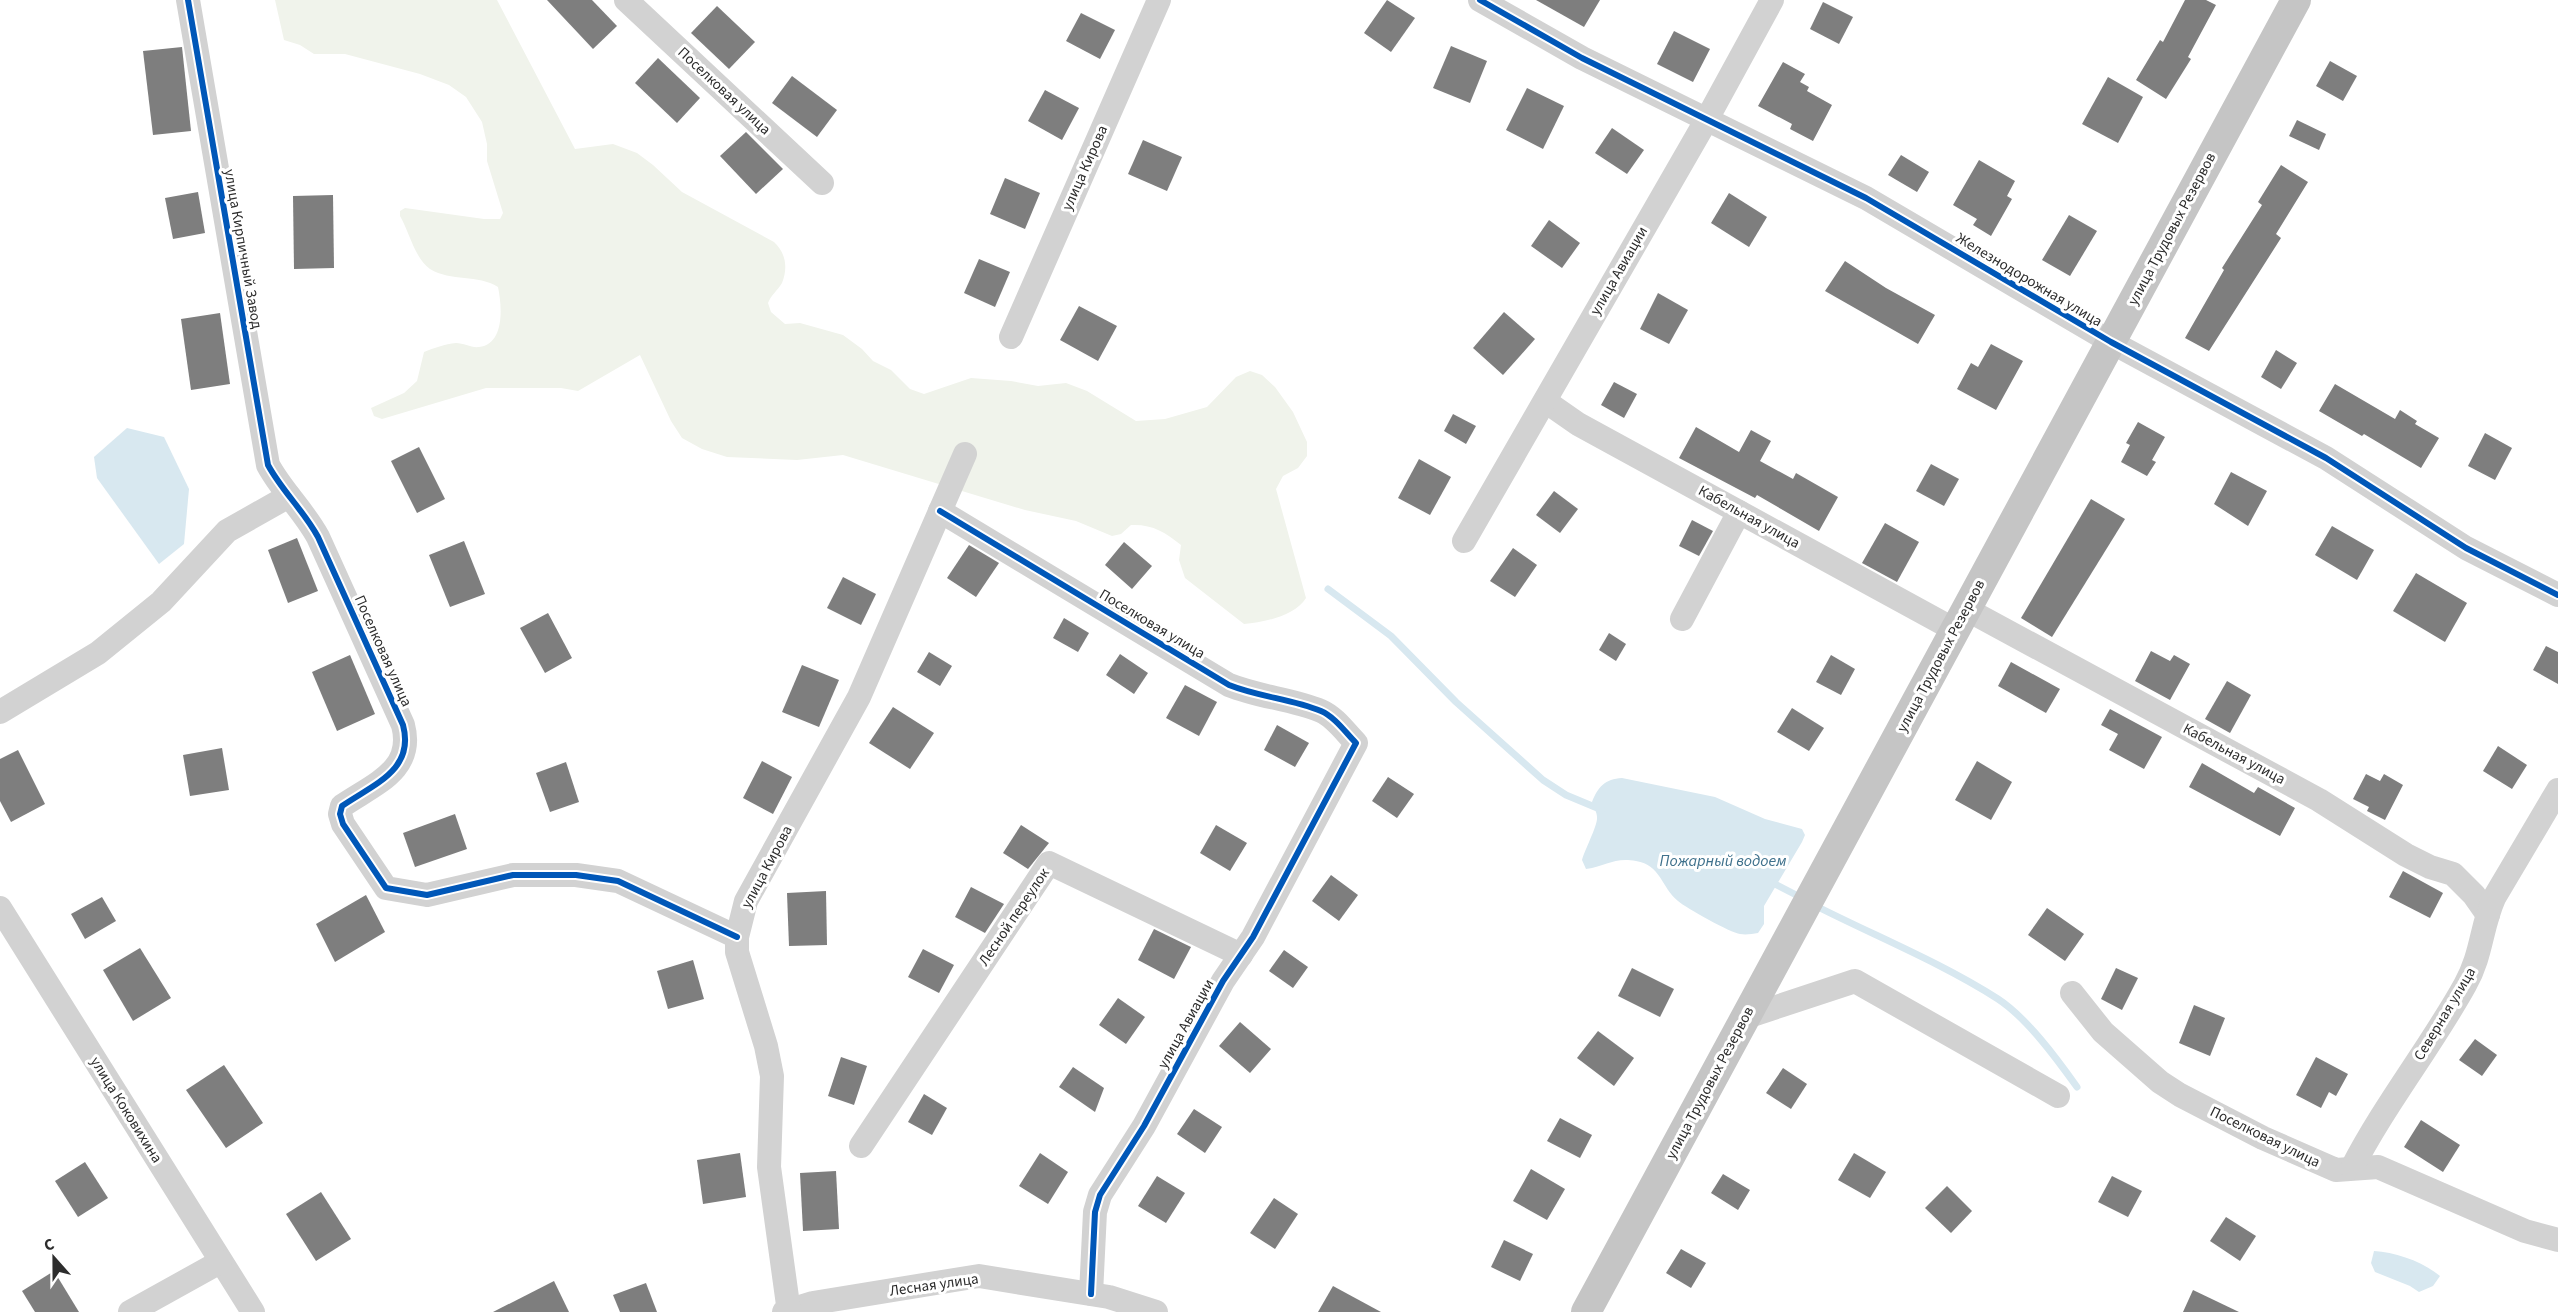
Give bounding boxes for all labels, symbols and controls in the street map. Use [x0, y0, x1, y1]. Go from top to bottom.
street label: Поселковая улица [673, 42, 775, 140]
street label: улица Кирова [1057, 122, 1113, 214]
street label: улица Трудовых Резервов [2123, 149, 2221, 309]
street label: улица Кирпичный Завод [219, 167, 267, 331]
street label: улица Авиации [1585, 223, 1653, 319]
street label: Железнодорожная улица [1952, 228, 2106, 332]
street label: Кабельная улица [1694, 480, 1804, 554]
street label: улица Трудовых Резервов [1892, 576, 1990, 736]
street label: Поселковая улица [1095, 584, 1209, 664]
street label: Поселковая улица [349, 592, 417, 710]
street label: Кабельная улица [2179, 718, 2289, 790]
street label: улица Кирова [736, 822, 798, 912]
water label: Пожарный водоем [1660, 850, 1786, 872]
street label: Лесной переулок [973, 864, 1055, 970]
street label: Северная улица [2409, 963, 2481, 1065]
street label: улица Авиации [1153, 975, 1219, 1073]
street label: улица Трудовых Резервов [1661, 1003, 1759, 1163]
street label: улица Коковихина [85, 1053, 167, 1167]
street label: Поселковая улица [2206, 1101, 2324, 1173]
north arrow [24, 1228, 84, 1288]
text: С [41, 1233, 57, 1257]
street label: Лесная улица [888, 1268, 980, 1302]

